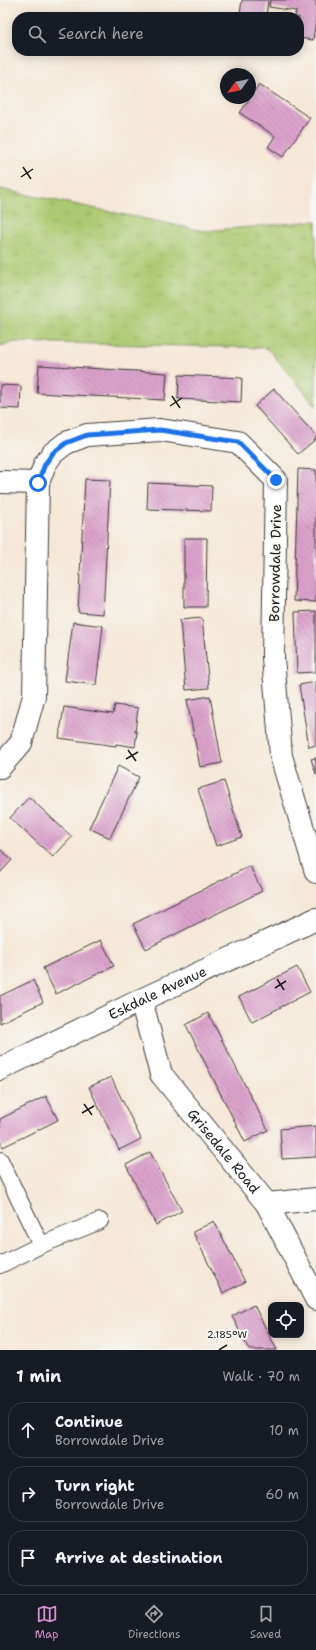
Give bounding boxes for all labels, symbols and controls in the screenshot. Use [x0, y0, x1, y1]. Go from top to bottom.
search box [12, 12, 304, 56]
icon: search [26, 23, 48, 45]
text: Search here [58, 24, 144, 44]
north arrow [220, 68, 256, 104]
route end [267, 471, 285, 489]
route start [29, 474, 47, 492]
street label: Borrowdale Drive [265, 504, 285, 622]
street label: Eskdale Avenue [105, 962, 210, 1024]
street label: Grisedale Road [184, 1105, 264, 1197]
map controls [268, 1302, 304, 1338]
button: locate [268, 1302, 304, 1338]
text: 2.185°W [207, 1328, 248, 1341]
text: 1 min [16, 1365, 61, 1387]
text: Walk · 70 m [223, 1368, 300, 1385]
text: Continue [55, 1412, 123, 1432]
icon: ahead [17, 1419, 39, 1441]
text: 10 m [269, 1422, 299, 1439]
text: Borrowdale Drive [55, 1432, 164, 1449]
text: Turn right [55, 1476, 135, 1496]
icon: right [17, 1483, 39, 1505]
text: 60 m [266, 1486, 299, 1503]
text: Borrowdale Drive [55, 1496, 164, 1513]
icon: arrive [17, 1547, 39, 1569]
text: Arrive at destination [55, 1548, 223, 1568]
tab: Map [35, 1603, 58, 1642]
tab: Directions [128, 1603, 180, 1642]
tab: Saved [250, 1603, 281, 1642]

